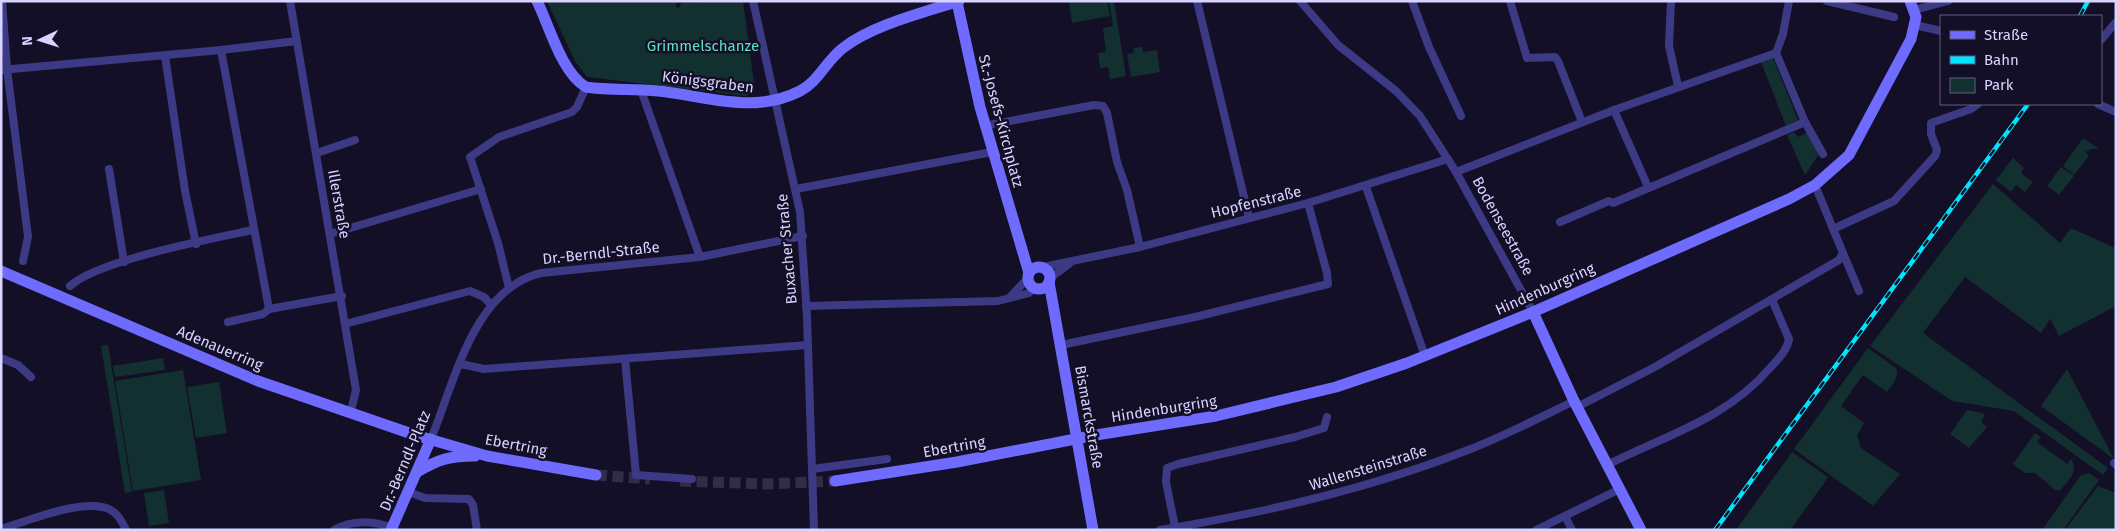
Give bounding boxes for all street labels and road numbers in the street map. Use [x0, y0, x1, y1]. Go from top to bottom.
street label: St.-Josefs-Kirchplatz [975, 53, 1027, 190]
street label: Königsgraben [661, 67, 755, 97]
street label: Illerstraße [324, 168, 354, 240]
street label: Bodenseestraße [1468, 173, 1538, 279]
street label: Hopfenstraße [1209, 182, 1303, 222]
street label: Buxacher Straße [773, 193, 801, 305]
street label: Dr.-Berndl-Straße [541, 238, 661, 268]
street label: Hindenburgring [1493, 259, 1598, 319]
street label: Adenauerring [174, 322, 266, 374]
street label: Bismarckstraße [1071, 364, 1107, 470]
street label: Hindenburgring [1110, 392, 1218, 426]
street label: Dr.-Berndl-Platz [376, 408, 434, 514]
street label: Ebertring [483, 430, 549, 460]
street label: Ebertring [921, 433, 987, 461]
street label: Wallensteinstraße [1307, 442, 1429, 494]

